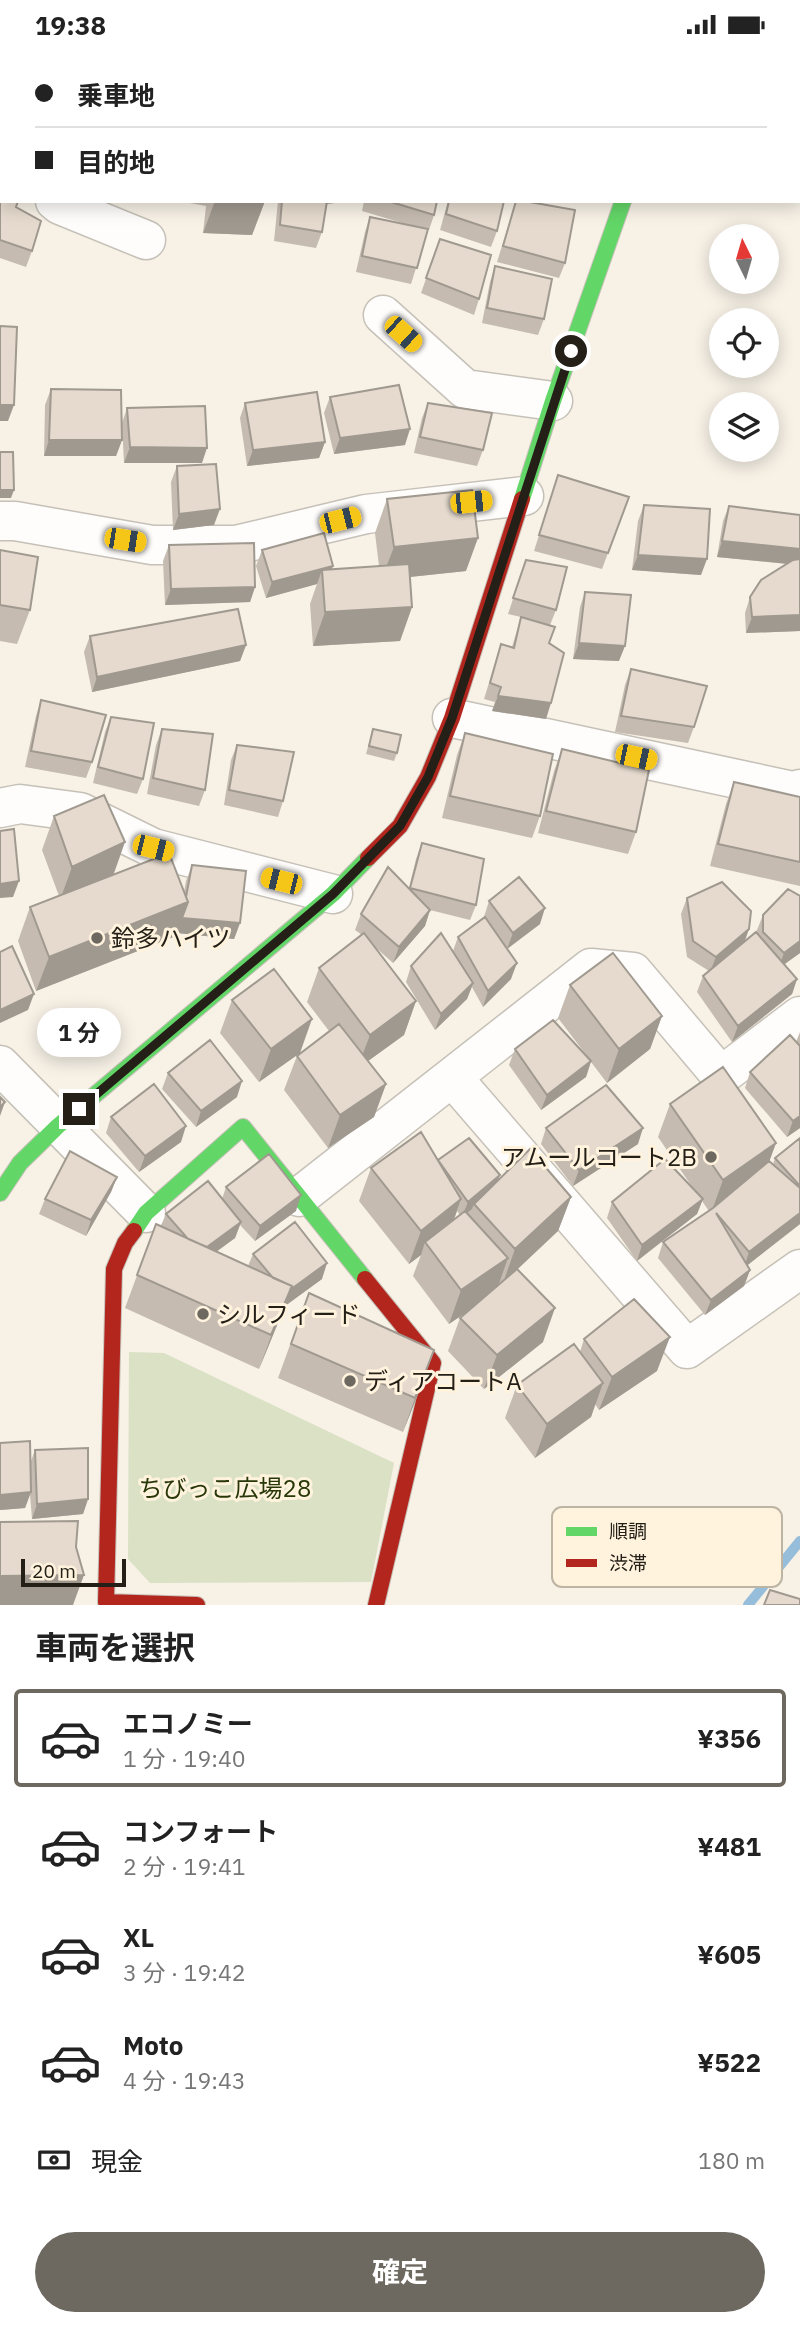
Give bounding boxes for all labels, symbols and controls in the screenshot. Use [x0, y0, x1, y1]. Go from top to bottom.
text: 19:38 [35, 8, 106, 42]
text: 乗車地 [77, 78, 155, 112]
text: 目的地 [77, 145, 155, 179]
north arrow [709, 224, 779, 294]
map controls [709, 224, 779, 462]
button: locate [709, 308, 779, 378]
car [381, 312, 426, 356]
route start [555, 335, 587, 367]
button: layers [709, 392, 779, 462]
car [450, 489, 493, 515]
car [318, 505, 363, 535]
car [103, 526, 148, 554]
car [614, 742, 659, 772]
car [131, 833, 176, 863]
car [259, 866, 304, 896]
place label: 鈴多ハイツ [111, 922, 231, 954]
marker: 鈴多ハイツ [89, 930, 105, 946]
callout: 1 分 [37, 1007, 121, 1056]
text: 1 分 [58, 1017, 100, 1047]
route end [63, 1093, 95, 1125]
place label: アムールコート2B [501, 1141, 697, 1173]
marker: アムールコート2B [703, 1149, 719, 1165]
place label: シルフィード [217, 1298, 361, 1330]
marker: シルフィード [195, 1306, 211, 1322]
place label: ディアコートA [364, 1365, 522, 1397]
marker: ディアコートA [342, 1373, 358, 1389]
park label: ちびっこ広場28 [139, 1472, 311, 1504]
legend [552, 1507, 782, 1587]
text: 順調 [609, 1519, 647, 1543]
text: 渋滞 [609, 1551, 647, 1575]
scale bar [21, 1556, 126, 1588]
text: 20 m [32, 1559, 76, 1583]
text: 車両を選択 [35, 1626, 195, 1668]
text: エコノミー [123, 1706, 253, 1740]
icon: car [39, 1707, 102, 1770]
text: ¥356 [697, 1721, 761, 1755]
text: 1 分 · 19:40 [123, 1743, 246, 1773]
text: コンフォート [123, 1814, 278, 1848]
icon: car [39, 1815, 102, 1878]
text: ¥481 [697, 1829, 761, 1863]
text: 2 分 · 19:41 [123, 1851, 246, 1881]
text: XL [123, 1920, 154, 1954]
icon: car [39, 1923, 102, 1986]
text: ¥605 [697, 1937, 761, 1971]
text: 3 分 · 19:42 [123, 1957, 246, 1987]
text: Moto [123, 2028, 183, 2062]
icon: car [39, 2031, 102, 2094]
text: ¥522 [697, 2045, 761, 2079]
text: 4 分 · 19:43 [123, 2065, 246, 2095]
icon: cash [35, 2141, 73, 2179]
text: 現金 [91, 2144, 143, 2178]
text: 180 m [698, 2145, 765, 2175]
button: 確定 [35, 2232, 765, 2312]

